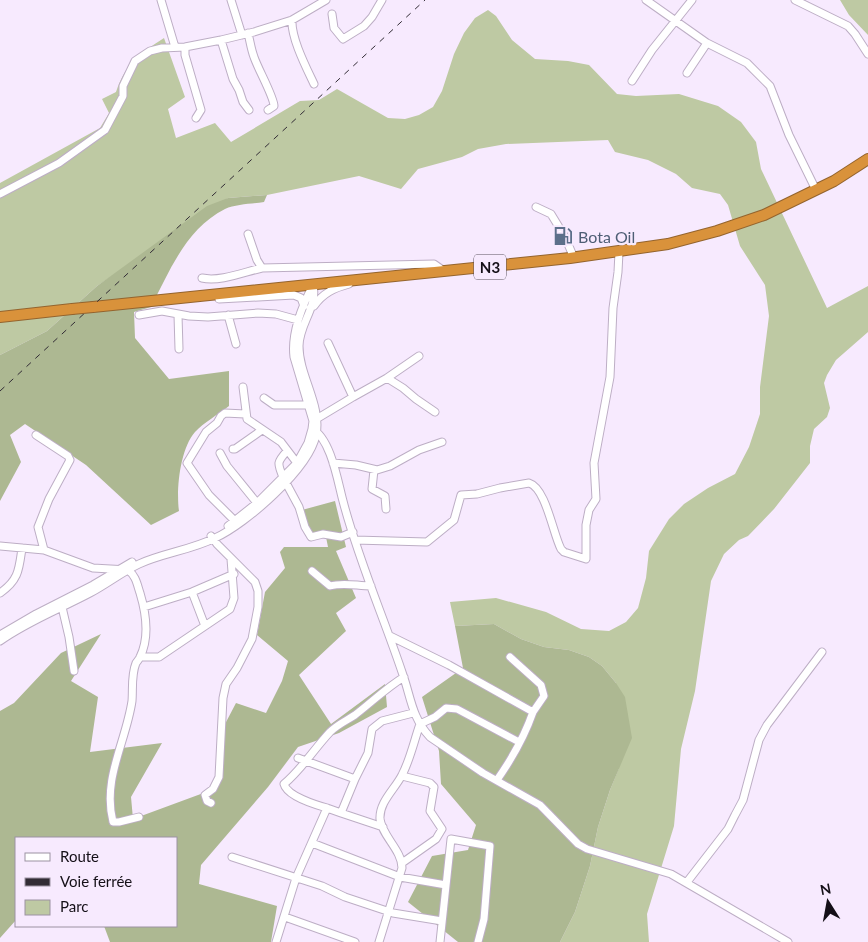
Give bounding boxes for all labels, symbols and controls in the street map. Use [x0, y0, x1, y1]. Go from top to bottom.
fuel station icon: Bota Oil [552, 225, 574, 247]
place label: Bota Oil [578, 227, 635, 246]
road number: N3 [474, 254, 506, 280]
legend [15, 837, 178, 927]
text: Route [60, 847, 99, 865]
text: Voie ferrée [60, 872, 132, 890]
north arrow [803, 877, 853, 927]
text: N [819, 879, 832, 898]
text: Parc [60, 897, 89, 915]

